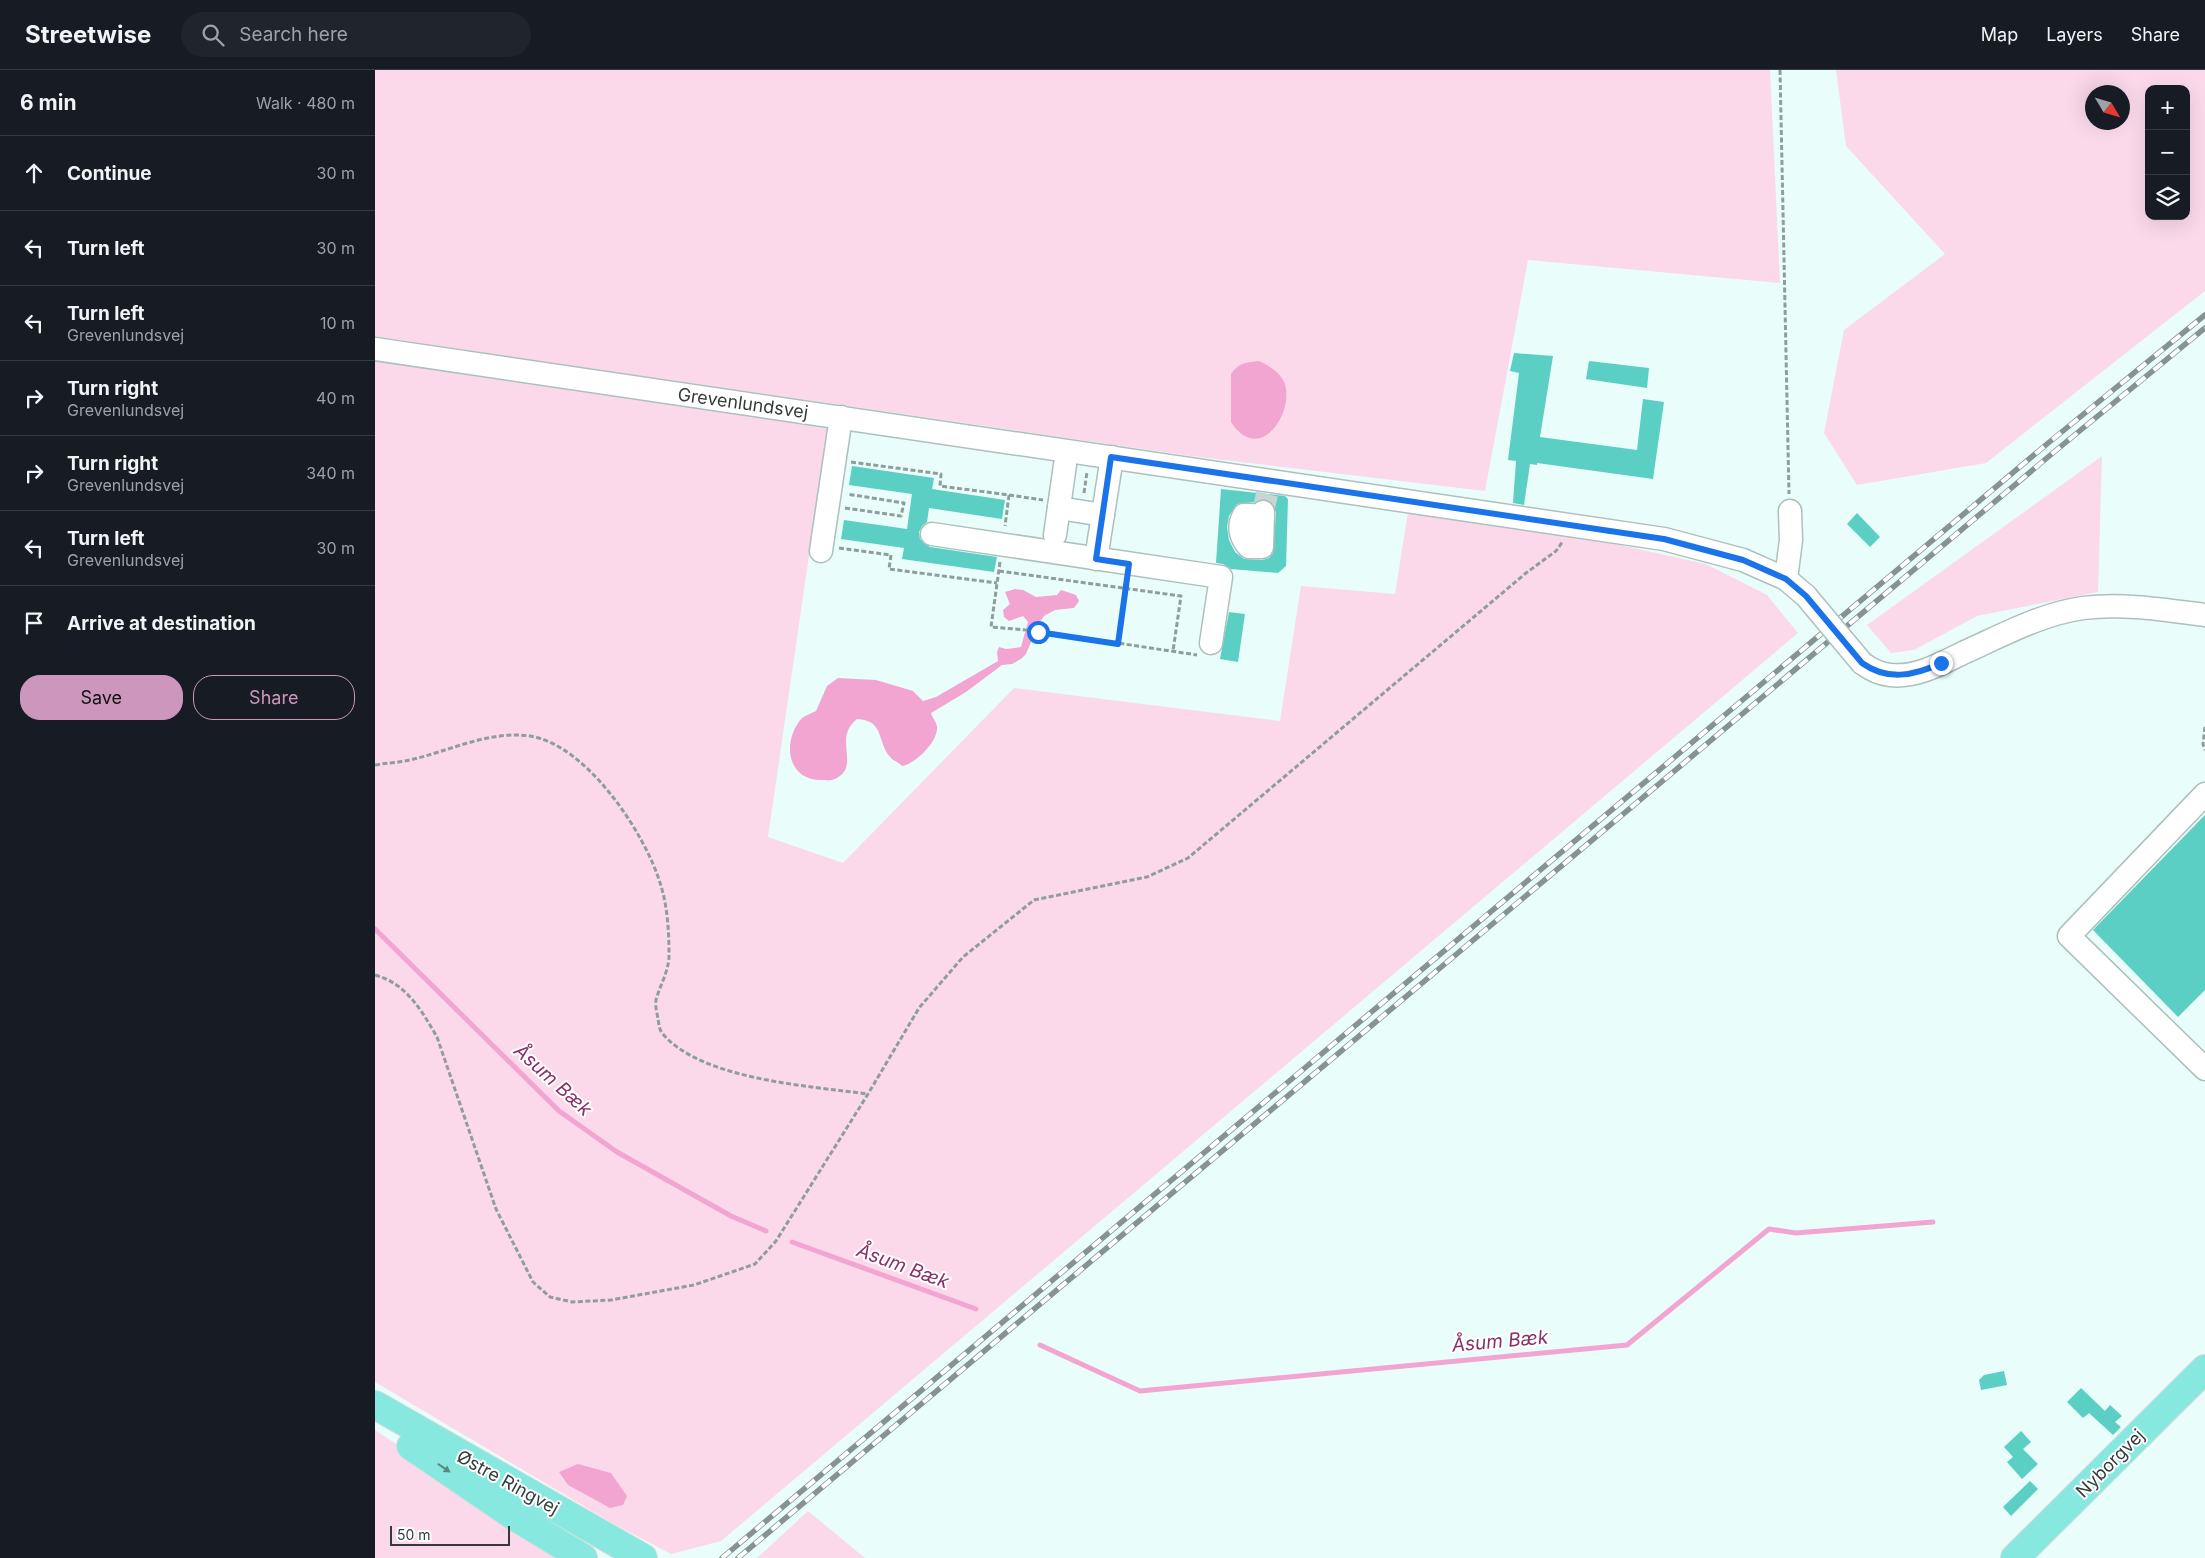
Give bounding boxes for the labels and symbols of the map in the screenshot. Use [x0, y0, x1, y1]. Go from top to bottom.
north arrow [2085, 85, 2130, 130]
street label: Grevenlundsvej [676, 383, 810, 423]
route start [1027, 621, 1050, 644]
route end [1930, 652, 1953, 675]
water label: Åsum Bæk [509, 1037, 598, 1121]
water label: Åsum Bæk [853, 1236, 953, 1293]
water label: Åsum Bæk [1450, 1323, 1550, 1357]
street label: Nyborgvej [2072, 1425, 2148, 1501]
street label: Østre Ringvej [453, 1445, 563, 1519]
one-way arrow [438, 1463, 451, 1473]
scale bar [390, 1523, 510, 1546]

